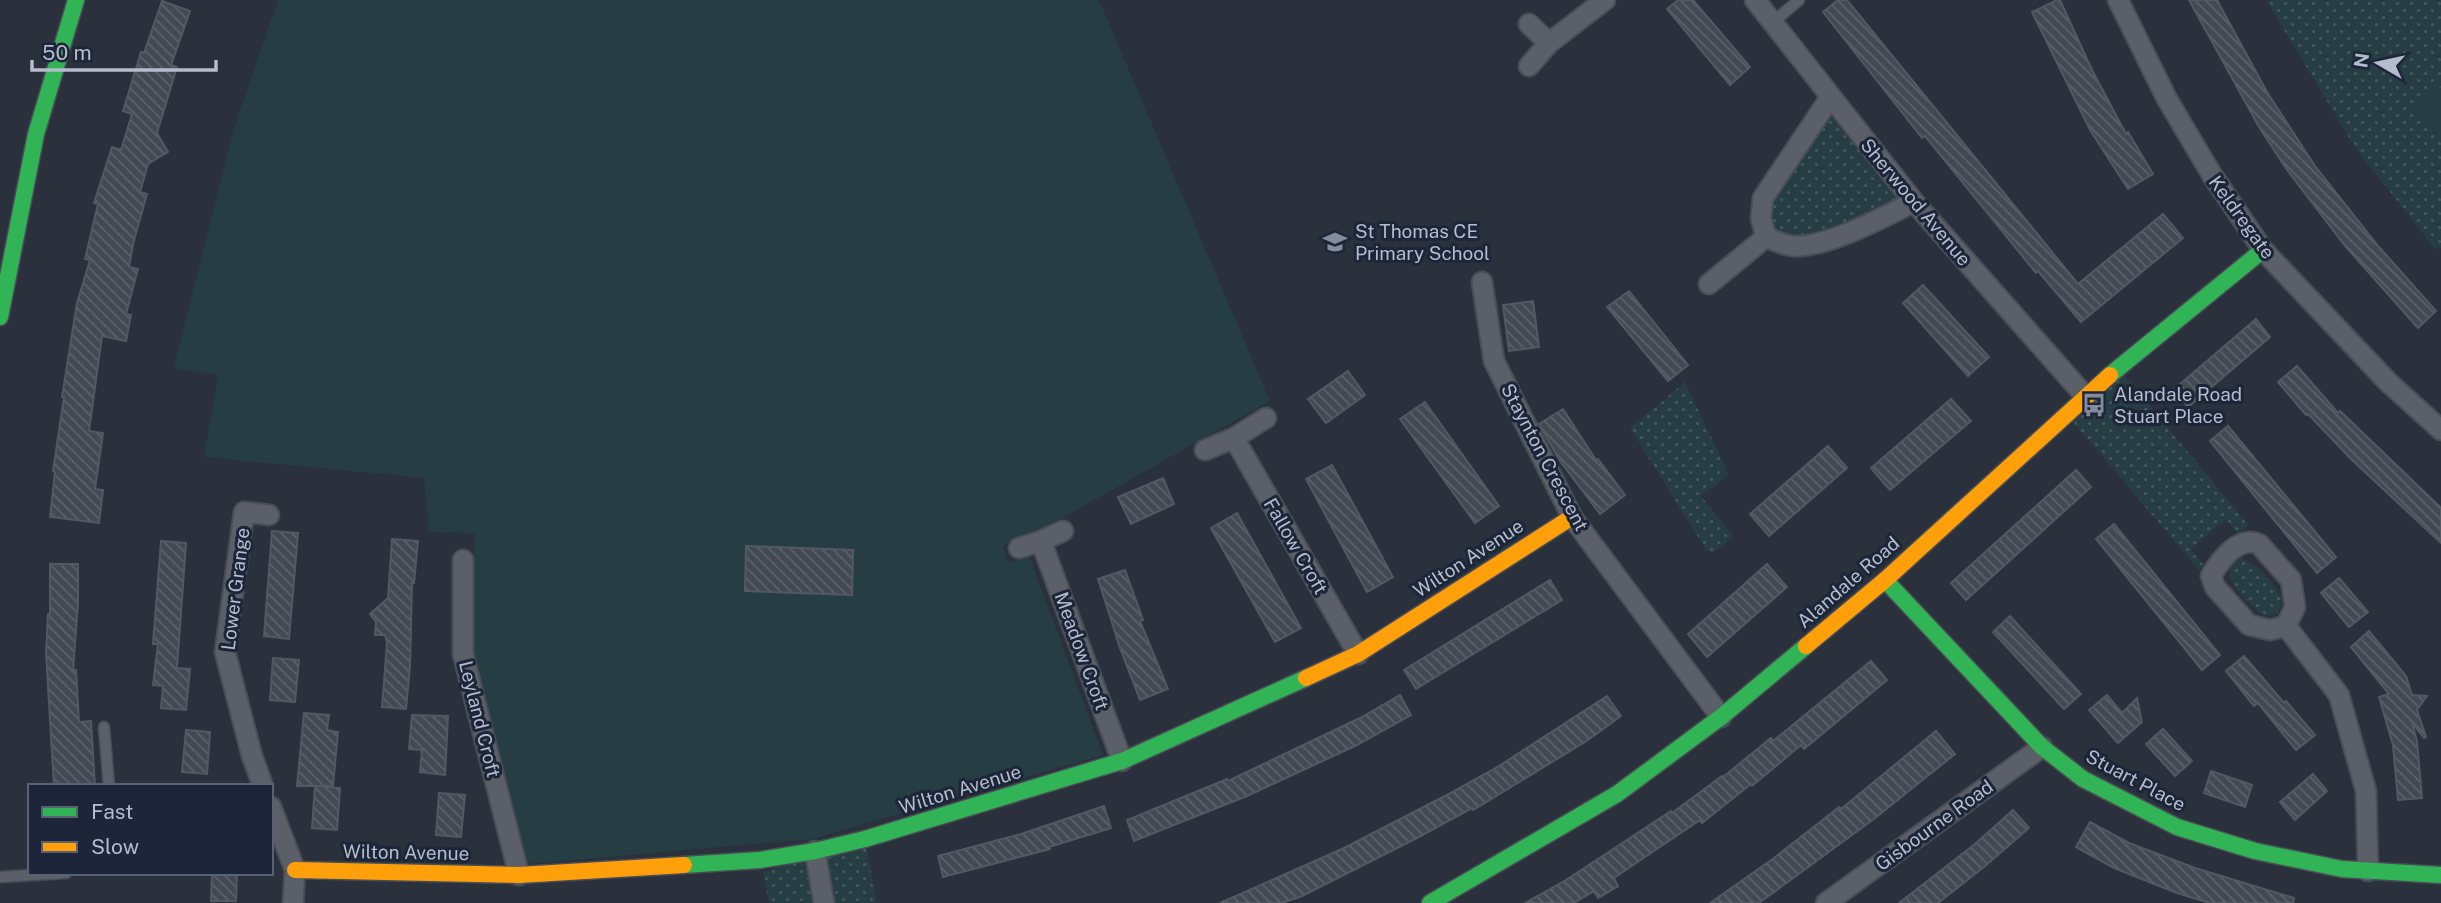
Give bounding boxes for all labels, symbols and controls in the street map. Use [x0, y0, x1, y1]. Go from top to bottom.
scale bar [32, 28, 215, 72]
north arrow [2343, 28, 2413, 98]
text: 50 m [42, 40, 92, 65]
text: N [2349, 51, 2373, 69]
street label: Sherwood Avenue [1856, 134, 1976, 270]
street label: Keldregate [2204, 171, 2280, 263]
place label: St Thomas CE Primary School [1355, 220, 1490, 264]
school or university icon: St Thomas CE Primary School [1321, 228, 1349, 256]
street label: Staynton Crescent [1497, 380, 1593, 534]
place label: Alandale Road Stuart Place [2114, 383, 2242, 427]
bus stop icon: Alandale Road Stuart Place [2080, 391, 2108, 419]
street label: Fallow Croft [1260, 494, 1332, 598]
street label: Wilton Avenue [1409, 514, 1527, 602]
street label: Lower Grange [217, 526, 253, 652]
street label: Alandale Road [1792, 532, 1904, 632]
street label: Meadow Croft [1050, 589, 1114, 713]
street label: Leyland Croft [455, 658, 505, 780]
street label: Stuart Place [2082, 745, 2190, 815]
street label: Wilton Avenue [896, 760, 1024, 818]
street label: Gisbourne Road [1871, 775, 1997, 875]
legend [28, 784, 273, 875]
text: Fast [91, 799, 133, 824]
text: Slow [91, 834, 139, 859]
street label: Wilton Avenue [342, 840, 470, 864]

